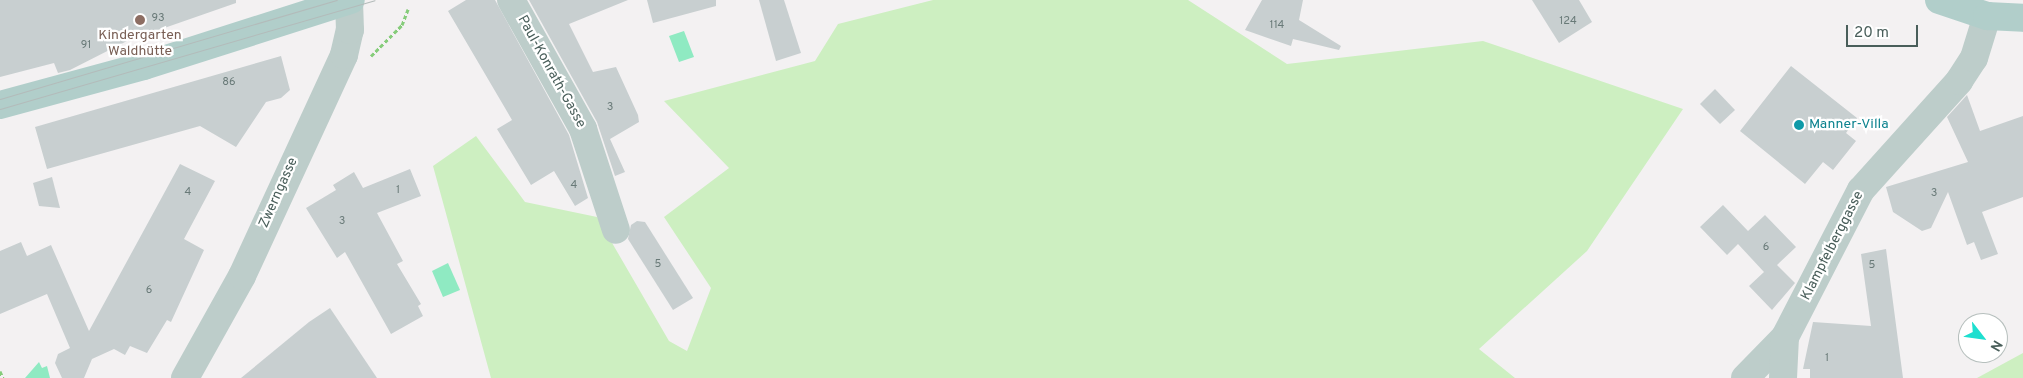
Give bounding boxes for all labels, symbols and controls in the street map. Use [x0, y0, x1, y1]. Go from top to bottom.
house number: 93 [151, 11, 165, 25]
street label: Paul-Konrath-Gasse [513, 13, 589, 131]
marker: Kindergarten Waldhütte [134, 14, 146, 26]
house number: 124 [1559, 14, 1577, 28]
scale bar [1848, 15, 1920, 47]
house number: 114 [1270, 18, 1284, 32]
text: 20 m [1854, 24, 1889, 43]
place label: Kindergarten Waldhütte [98, 28, 182, 60]
house number: 91 [81, 38, 91, 52]
house number: 86 [222, 75, 236, 89]
house number: 3 [607, 100, 613, 114]
place label: Manner-Villa [1809, 117, 1889, 133]
marker: Manner-Villa [1793, 119, 1805, 131]
street label: Zwerngasse [256, 155, 302, 231]
house number: 4 [571, 178, 577, 192]
house number: 1 [396, 183, 400, 197]
house number: 4 [185, 185, 191, 199]
house number: 3 [1931, 186, 1937, 200]
street label: Klampfelberggasse [1798, 189, 1868, 303]
house number: 3 [339, 214, 345, 228]
house number: 6 [1763, 240, 1769, 254]
house number: 5 [655, 257, 661, 271]
house number: 5 [1869, 258, 1875, 272]
house number: 6 [146, 283, 152, 297]
north arrow [1958, 313, 2008, 363]
text: N [1986, 337, 2005, 354]
house number: 1 [1825, 351, 1829, 365]

